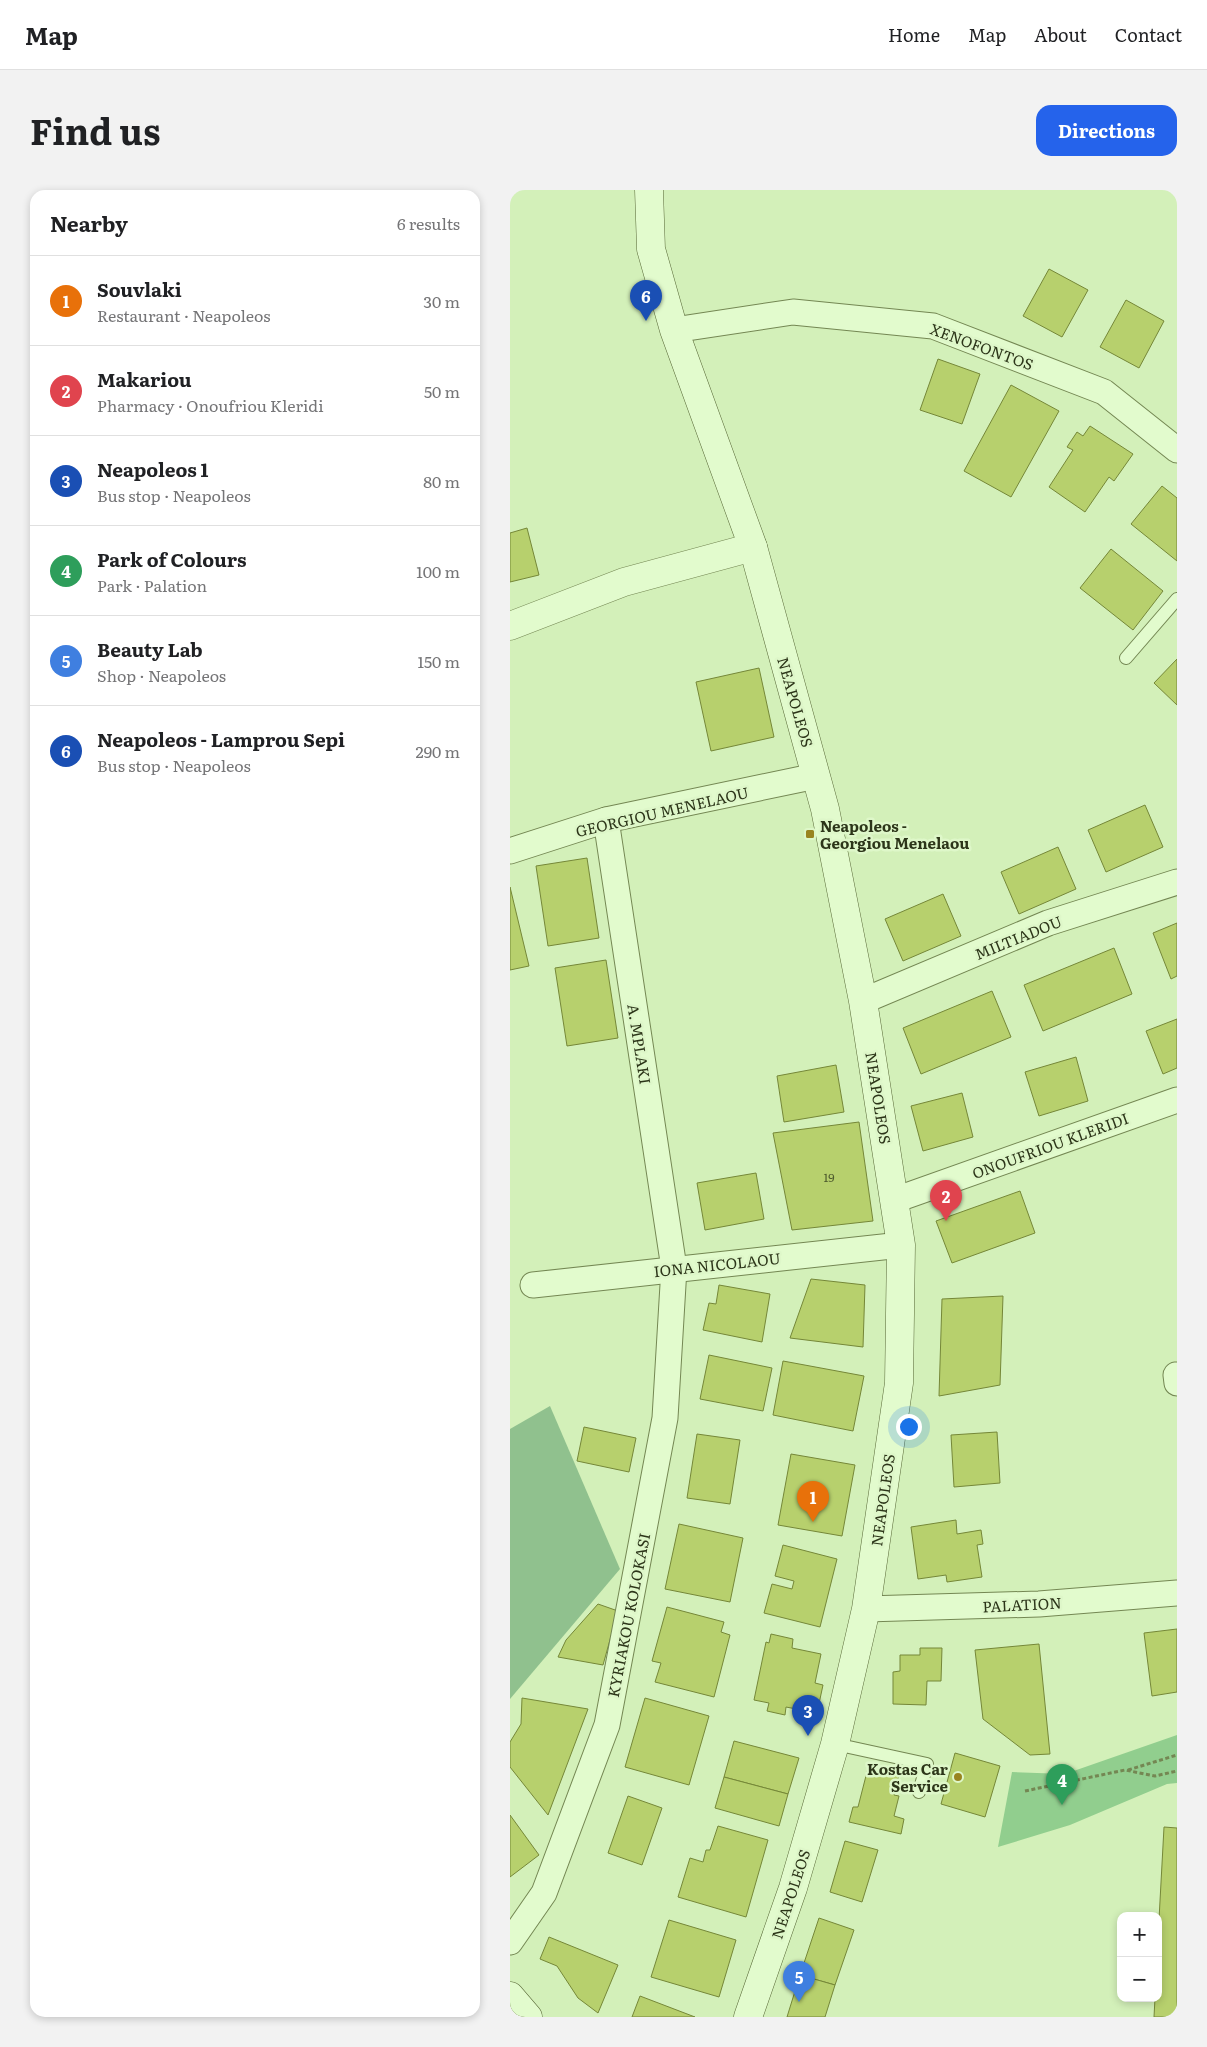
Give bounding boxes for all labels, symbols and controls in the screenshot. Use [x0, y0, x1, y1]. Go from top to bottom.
text: Map [25, 17, 78, 52]
text: Home [888, 21, 940, 48]
text: Map [968, 21, 1006, 48]
text: About [1034, 21, 1087, 48]
text: Contact [1115, 21, 1182, 48]
text: Find us [30, 104, 160, 156]
button: Directions [1036, 105, 1177, 156]
text: Nearby [50, 207, 128, 238]
text: 6 results [397, 211, 460, 235]
text: Souvlaki [97, 275, 182, 303]
pin: 6 [630, 280, 662, 321]
text: 1 [63, 289, 69, 313]
text: 30 m [423, 289, 460, 313]
text: Restaurant · Neapoleos [97, 303, 270, 327]
street label: XENOFONTOS [927, 317, 1037, 375]
text: Makariou [97, 365, 192, 393]
text: 2 [62, 379, 70, 403]
text: 50 m [424, 379, 460, 403]
text: Pharmacy · Onoufriou Kleridi [97, 393, 323, 417]
text: Neapoleos 1 [97, 455, 208, 483]
text: 3 [62, 469, 70, 493]
text: 80 m [423, 469, 460, 493]
text: Bus stop · Neapoleos [97, 483, 251, 507]
text: Park of Colours [97, 545, 247, 573]
text: 4 [61, 559, 71, 583]
text: 100 m [416, 559, 460, 583]
text: Park · Palation [97, 573, 207, 597]
text: Beauty Lab [97, 635, 203, 663]
text: 5 [62, 649, 70, 673]
text: 150 m [417, 649, 460, 673]
street label: NEAPOLEOS [772, 654, 820, 750]
text: Shop · Neapoleos [97, 663, 226, 687]
text: Neapoleos - Lamprou Sepi [97, 725, 345, 753]
text: 6 [61, 739, 71, 763]
text: 290 m [416, 739, 460, 763]
text: Bus stop · Neapoleos [97, 753, 251, 777]
street label: GEORGIOU MENELAOU [573, 780, 751, 842]
place label: Neapoleos - Georgiou Menelaou [820, 814, 969, 854]
marker: Neapoleos - Georgiou Menelaou [804, 828, 816, 840]
street label: MILTIADOU [971, 909, 1065, 965]
street label: A. MPLAKI [622, 1002, 658, 1086]
street label: NEAPOLEOS [860, 1050, 898, 1146]
street label: ONOUFRIOU KLERIDI [968, 1106, 1132, 1184]
house number: 19 [823, 1168, 835, 1186]
pin: 2 [930, 1180, 962, 1221]
street label: IONA NICOLAOU [652, 1246, 782, 1282]
your location [896, 1414, 922, 1440]
street label: NEAPOLEOS [864, 1452, 900, 1548]
pin: 1 [797, 1481, 829, 1522]
street label: KYRIAKOU KOLOKASI [601, 1531, 655, 1699]
street label: PALATION [982, 1590, 1062, 1618]
pin: 3 [792, 1695, 824, 1736]
place label: Kostas Car Service [867, 1757, 949, 1797]
pin: 4 [1046, 1764, 1078, 1805]
marker: Kostas Car Service [952, 1771, 964, 1783]
street label: NEAPOLEOS [765, 1846, 815, 1942]
map controls [1117, 1912, 1162, 2002]
button: + [1117, 1912, 1162, 1957]
button: − [1117, 1957, 1162, 2002]
pin: 5 [783, 1961, 815, 2002]

